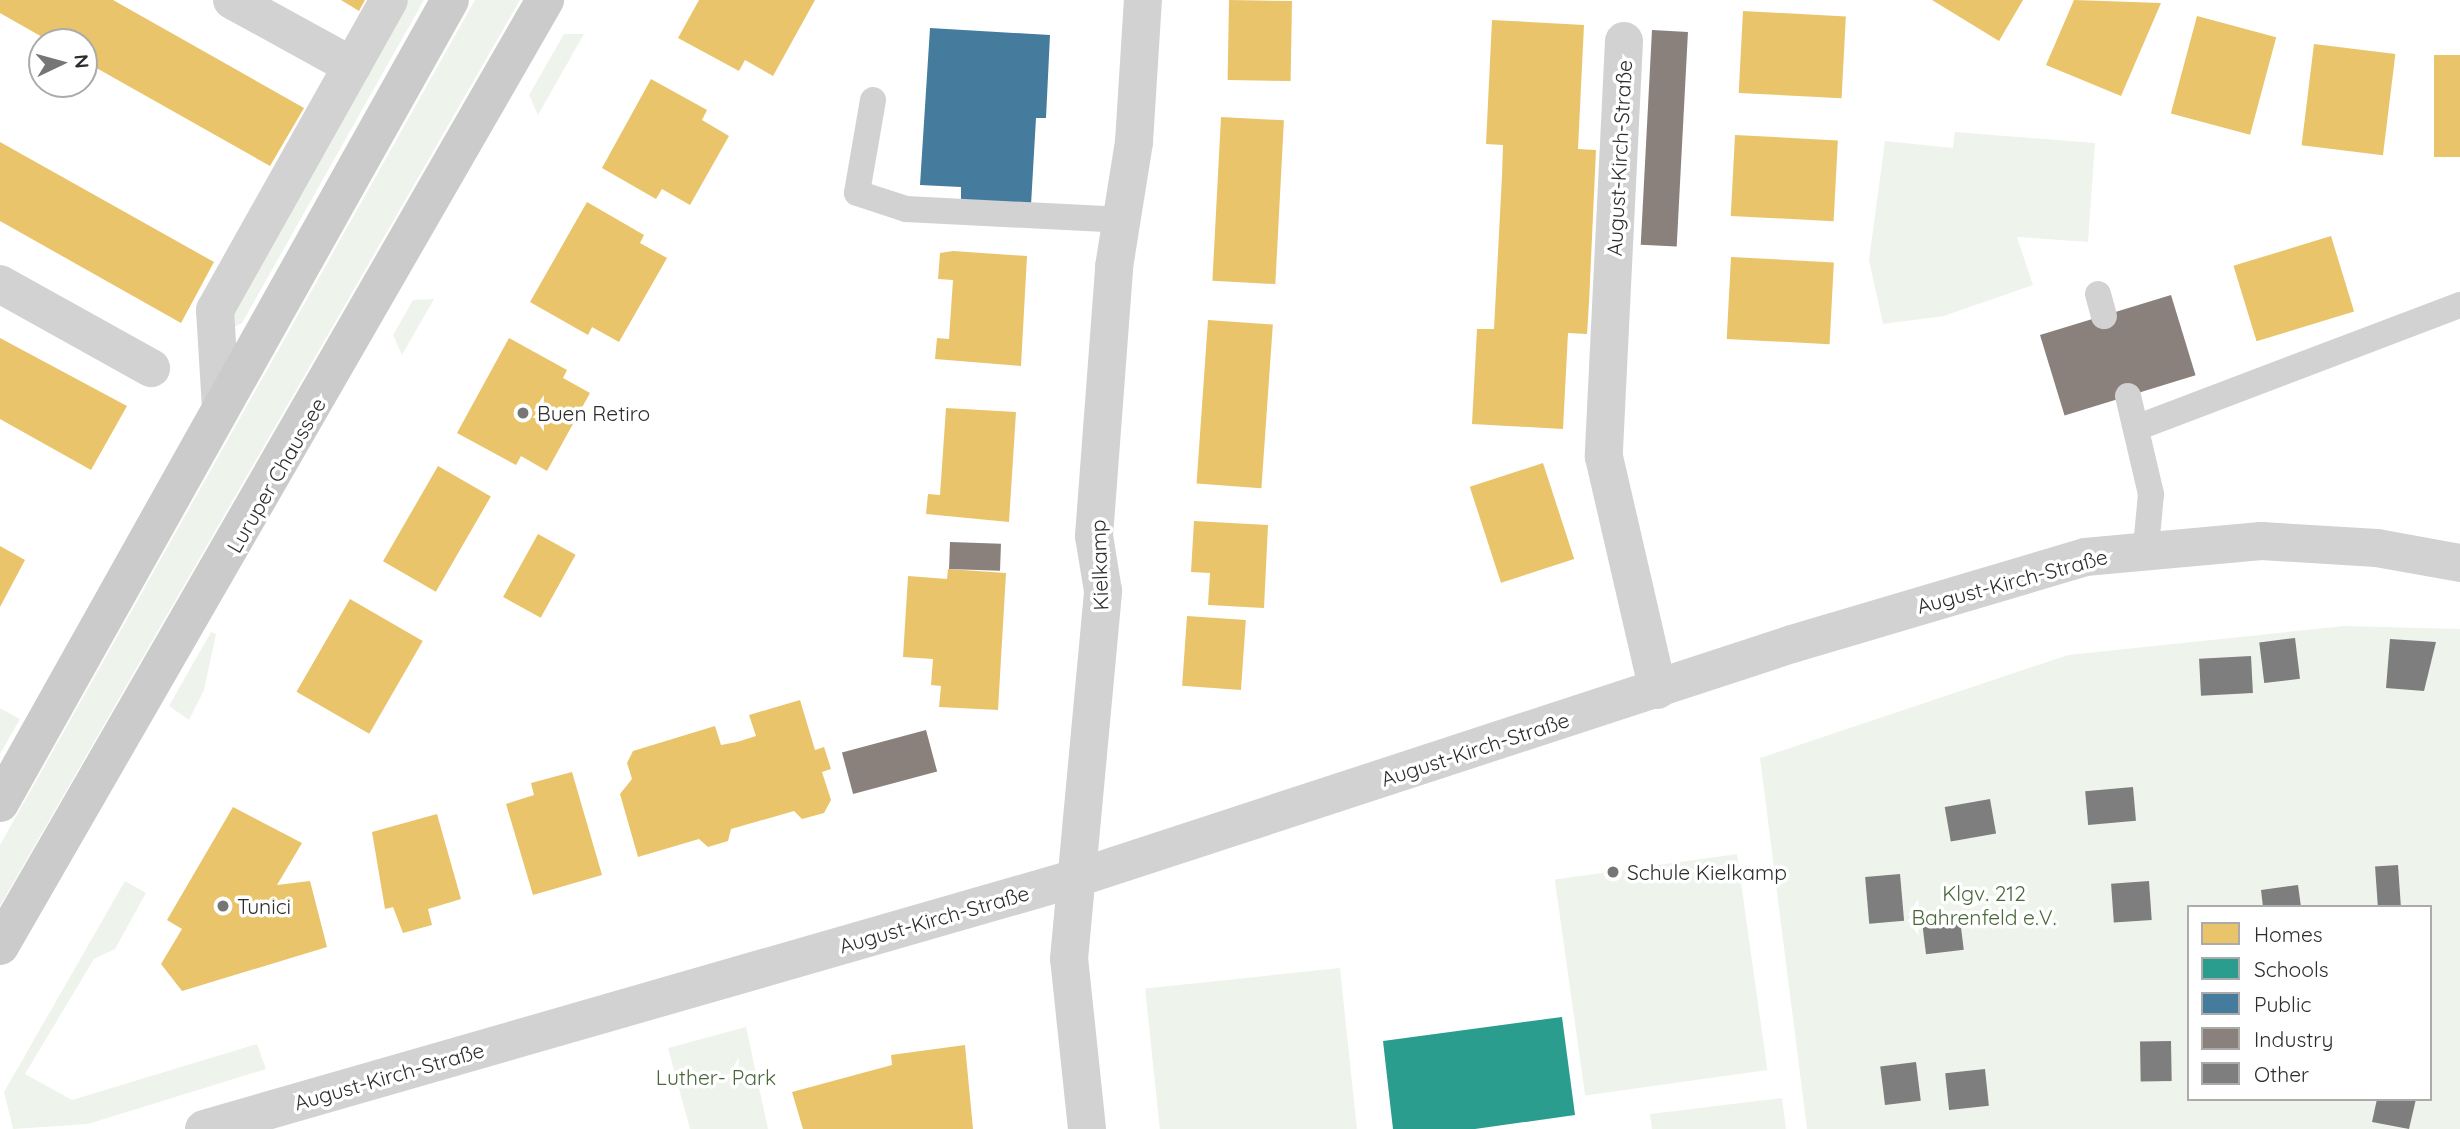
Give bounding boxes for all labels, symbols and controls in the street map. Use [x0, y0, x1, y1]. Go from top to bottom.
north arrow [28, 28, 98, 98]
text: N [69, 53, 94, 69]
street label: August-Kirch-Straße [1601, 59, 1637, 257]
street label: Luruper Chaussee [221, 393, 331, 557]
place label: Buen Retiro [537, 400, 650, 426]
marker: Buen Retiro [515, 405, 531, 421]
street label: Kielkamp [1085, 519, 1113, 611]
street label: August-Kirch-Straße [1914, 543, 2110, 619]
street label: August-Kirch-Straße [1378, 707, 1572, 791]
place label: Schule Kielkamp [1627, 859, 1787, 885]
marker: Schule Kielkamp [1605, 864, 1621, 880]
street label: August-Kirch-Straße [836, 880, 1032, 958]
park label: Klgv. 212 Bahrenfeld e.V. [1911, 880, 2057, 930]
place label: Tunici [237, 893, 291, 919]
marker: Tunici [215, 898, 231, 914]
legend [2187, 905, 2432, 1101]
text: Homes [2254, 921, 2323, 947]
text: Schools [2254, 956, 2329, 982]
text: Public [2254, 991, 2311, 1017]
text: Industry [2254, 1026, 2333, 1052]
street label: August-Kirch-Straße [291, 1037, 487, 1115]
text: Other [2254, 1061, 2309, 1087]
park label: Luther- Park [656, 1064, 776, 1090]

